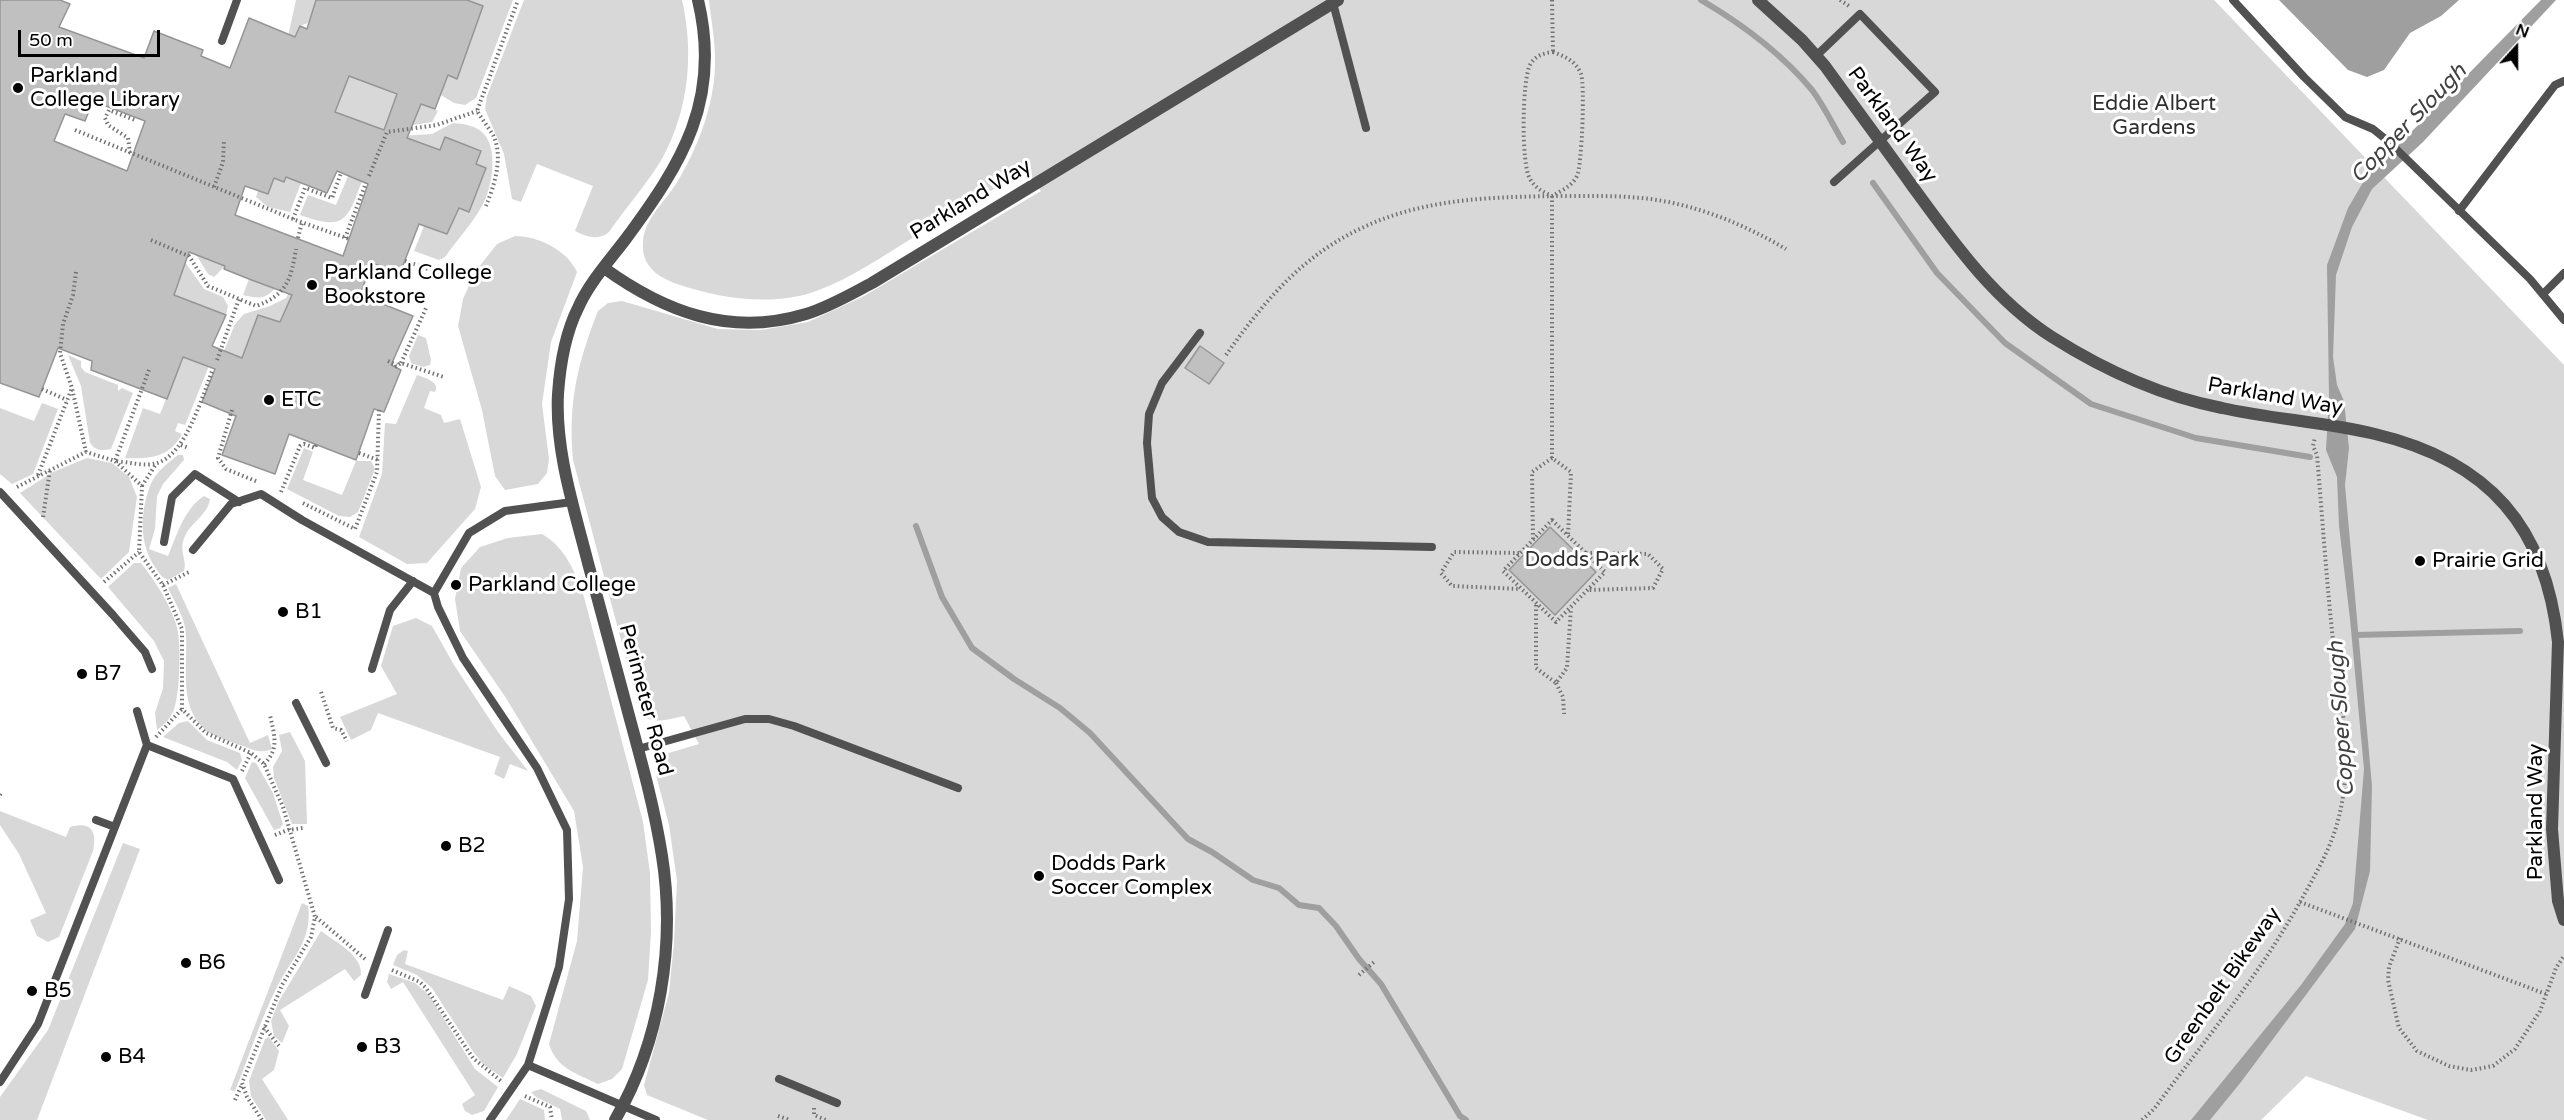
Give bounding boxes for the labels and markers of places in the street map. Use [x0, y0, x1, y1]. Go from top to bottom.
place label: Parkland College Library [30, 63, 180, 113]
marker: Parkland College Library [11, 81, 25, 95]
place label: Parkland College Bookstore [324, 260, 492, 310]
marker: Parkland College Bookstore [305, 278, 319, 292]
place label: ETC [281, 387, 321, 413]
marker: ETC [262, 393, 276, 407]
place label: Prairie Grid [2432, 548, 2544, 574]
marker: Prairie Grid [2413, 554, 2427, 568]
place label: Parkland College [468, 572, 636, 598]
marker: Parkland College [449, 578, 463, 592]
place label: B1 [295, 599, 323, 625]
marker: B1 [276, 605, 290, 619]
place label: B7 [94, 661, 122, 687]
marker: B7 [75, 667, 89, 681]
place label: B2 [458, 833, 486, 859]
marker: B2 [439, 839, 453, 853]
place label: Dodds Park Soccer Complex [1051, 851, 1212, 901]
marker: Dodds Park Soccer Complex [1032, 869, 1046, 883]
place label: B6 [198, 950, 226, 976]
marker: B6 [179, 956, 193, 970]
place label: B5 [44, 978, 72, 1004]
marker: B5 [25, 984, 39, 998]
place label: B3 [374, 1034, 402, 1060]
marker: B3 [355, 1040, 369, 1054]
place label: B4 [118, 1044, 146, 1070]
marker: B4 [99, 1050, 113, 1064]

